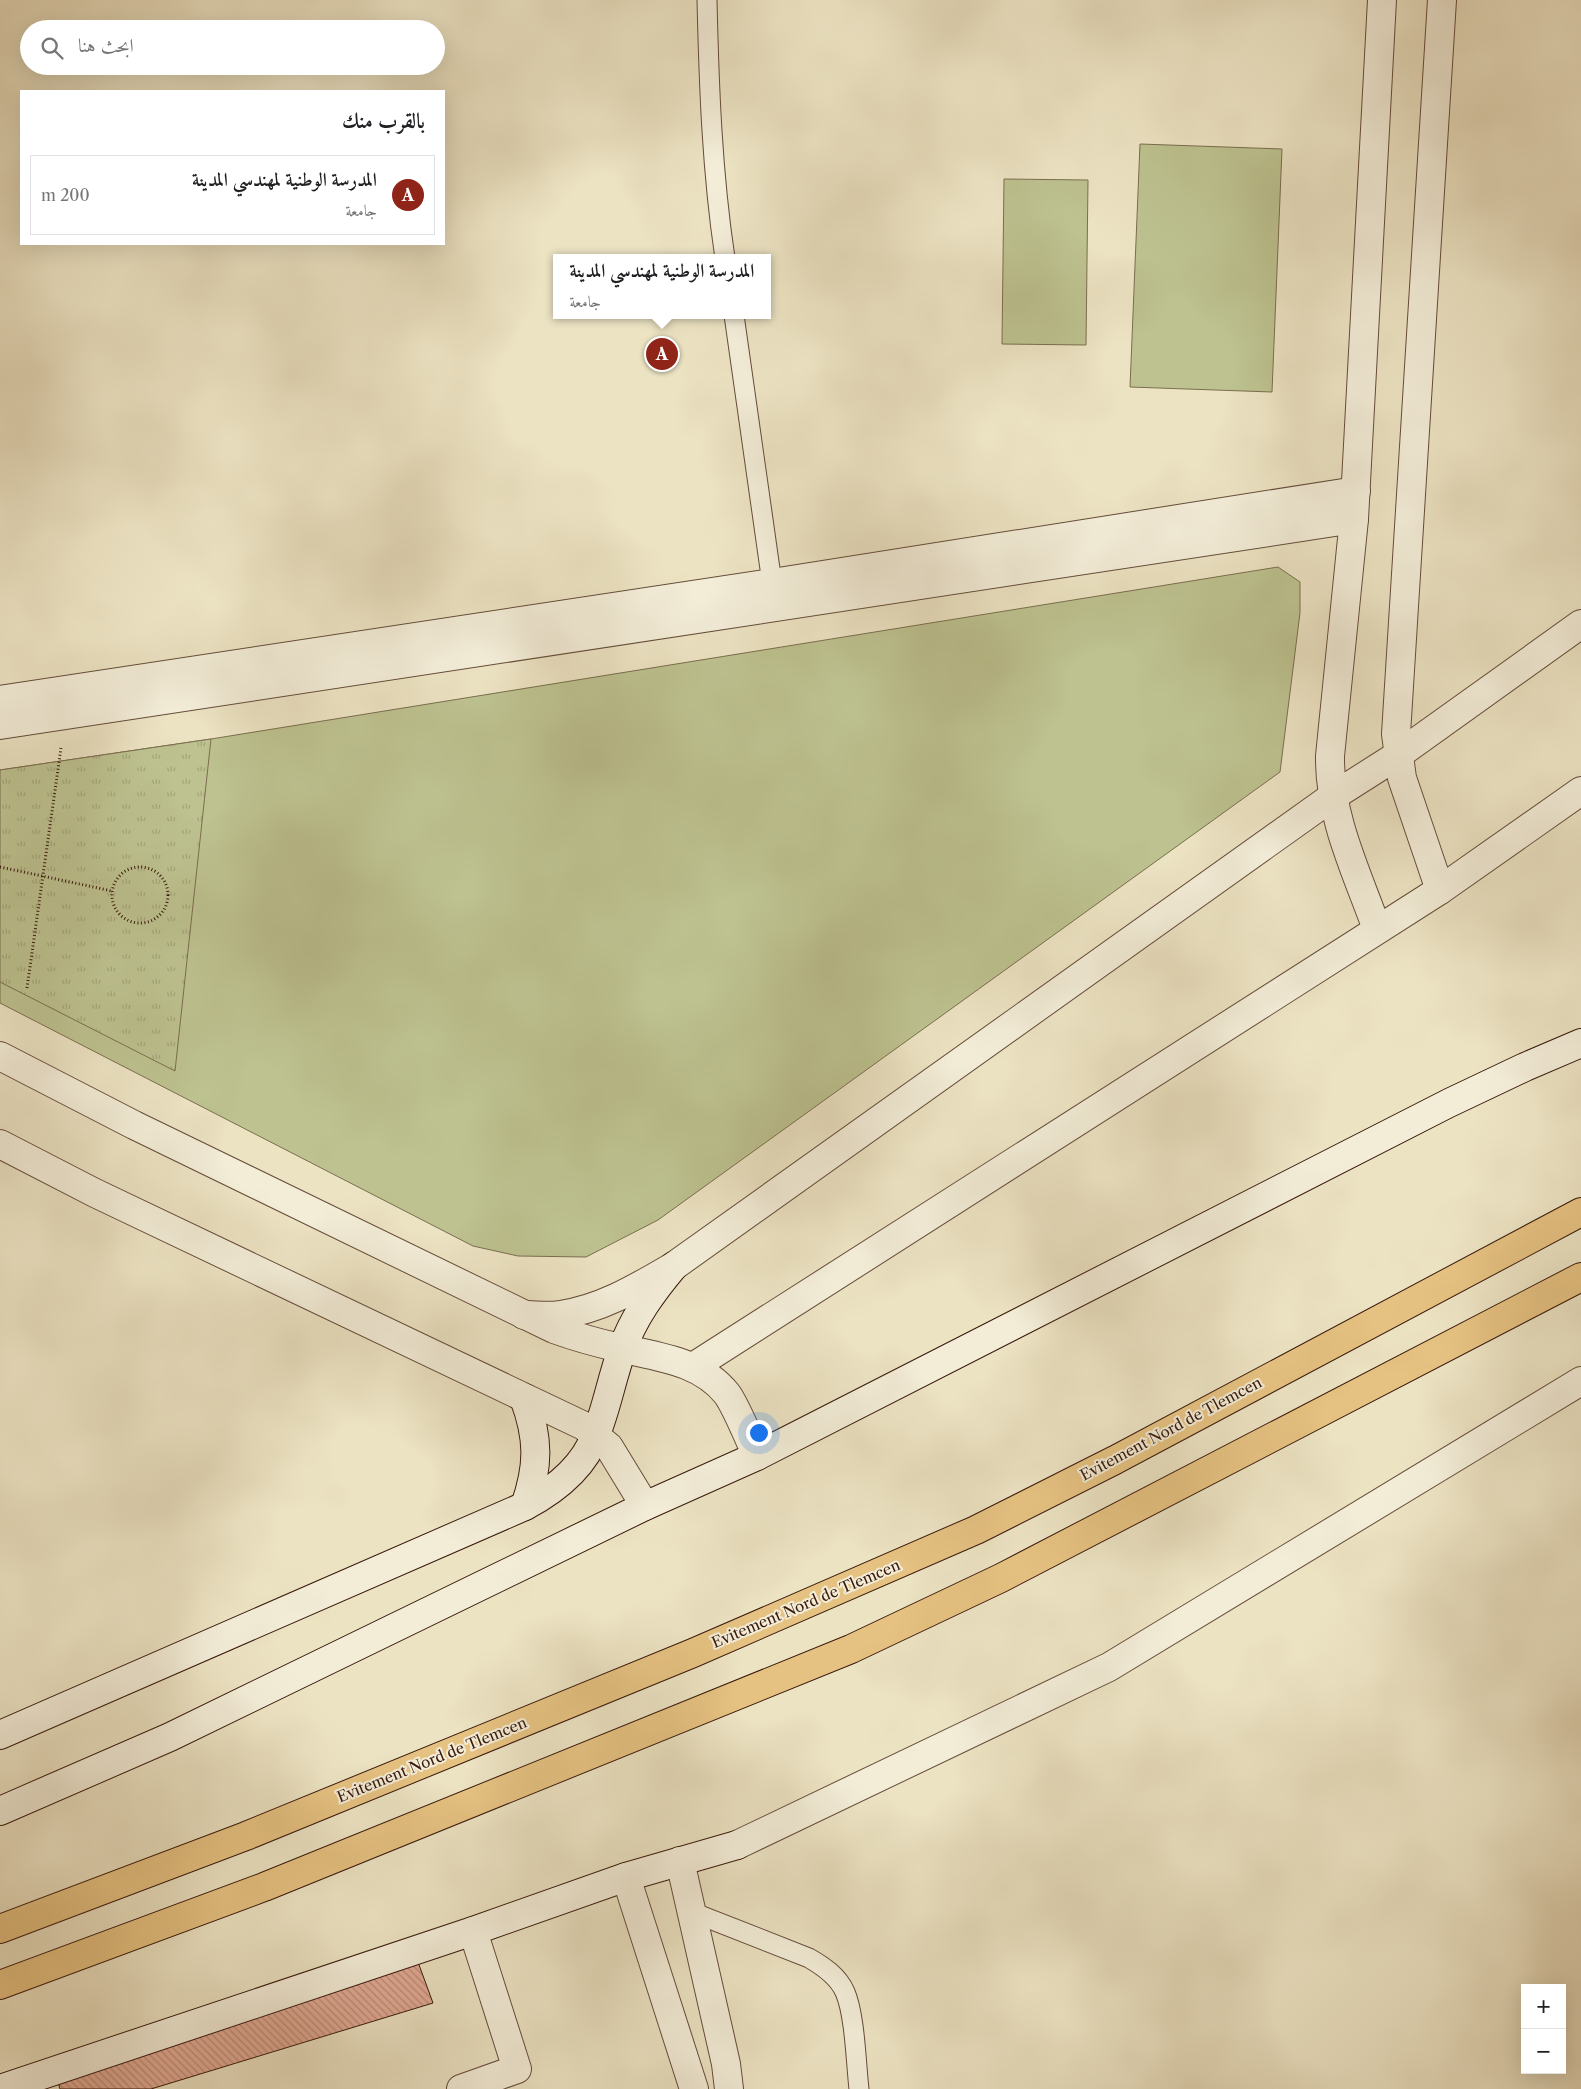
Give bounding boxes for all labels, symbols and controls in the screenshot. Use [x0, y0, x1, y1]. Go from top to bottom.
search box [20, 20, 445, 75]
icon: search [38, 34, 66, 62]
text: ابحث هنا [78, 34, 134, 57]
text: بالقرب منك [342, 108, 425, 133]
text: المدرسة الوطنية لمهندسي المدينة [192, 168, 377, 191]
text: 200 m [41, 185, 90, 205]
text: A [402, 185, 414, 205]
text: جامعة [345, 200, 377, 220]
popup [553, 254, 771, 319]
text: المدرسة الوطنية لمهندسي المدينة [570, 259, 754, 282]
text: جامعة [570, 291, 601, 311]
pin: A [646, 335, 678, 373]
street label: Evitement Nord de Tlemcen [1077, 1372, 1265, 1485]
your location [746, 1420, 772, 1446]
street label: Evitement Nord de Tlemcen [709, 1555, 904, 1652]
street label: Evitement Nord de Tlemcen [334, 1712, 530, 1806]
map controls [1521, 1984, 1566, 2074]
button: + [1521, 1984, 1566, 2029]
button: − [1521, 2029, 1566, 2074]

